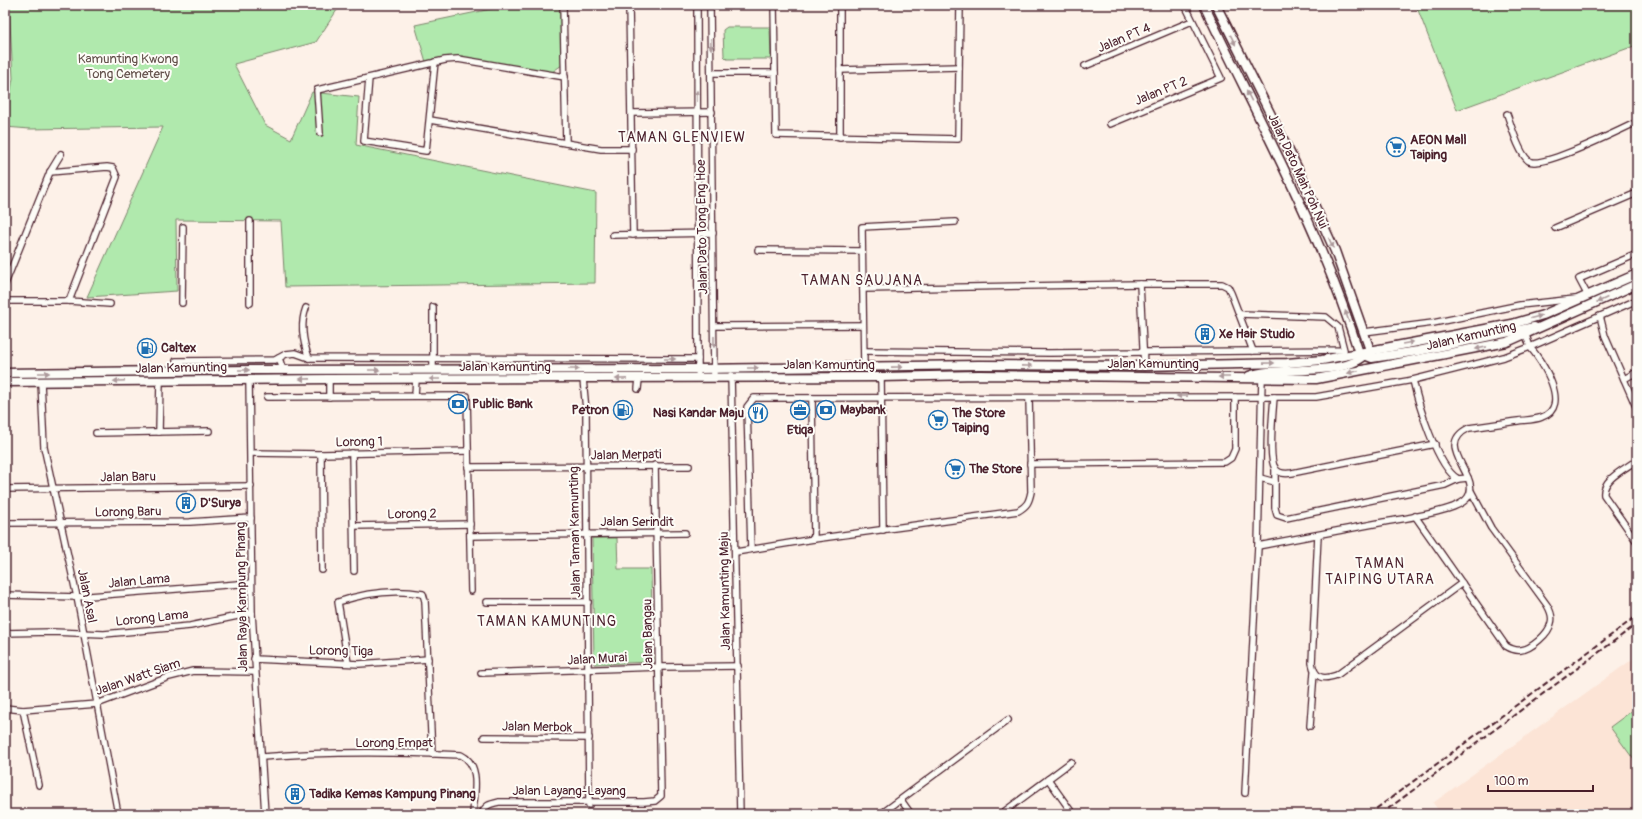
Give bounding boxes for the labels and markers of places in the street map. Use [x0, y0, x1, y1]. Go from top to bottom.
place label: AEON Mall Taiping [1409, 132, 1467, 163]
supermarket icon: AEON Mall Taiping [1385, 136, 1407, 158]
building icon: Xe Hair Studio [1194, 323, 1216, 345]
place label: Xe Hair Studio [1219, 326, 1295, 342]
fuel station icon: Caltex [136, 337, 158, 359]
place label: Caltex [161, 340, 197, 356]
bank icon: Public Bank [447, 393, 469, 415]
place label: Public Bank [472, 396, 533, 412]
fuel station icon: Petron [612, 399, 634, 421]
office icon: Etiqa [789, 399, 811, 421]
bank icon: Maybank [815, 399, 837, 421]
place label: Petron [572, 402, 610, 418]
restaurant icon: Nasi Kandar Maju [747, 402, 769, 424]
place label: Maybank [840, 402, 886, 418]
place label: Nasi Kandar Maju [653, 405, 744, 421]
place label: The Store Taiping [951, 405, 1006, 436]
supermarket icon: The Store Taiping [927, 409, 949, 431]
place label: Etiqa [787, 422, 813, 438]
supermarket icon: The Store [944, 458, 966, 480]
place label: The Store [968, 461, 1023, 477]
building icon: D'Surya [175, 492, 197, 514]
place label: D'Surya [200, 495, 241, 511]
building icon: Tadika Kemas Kampung Pinang [284, 783, 306, 805]
place label: Tadika Kemas Kampung Pinang [308, 786, 476, 802]

